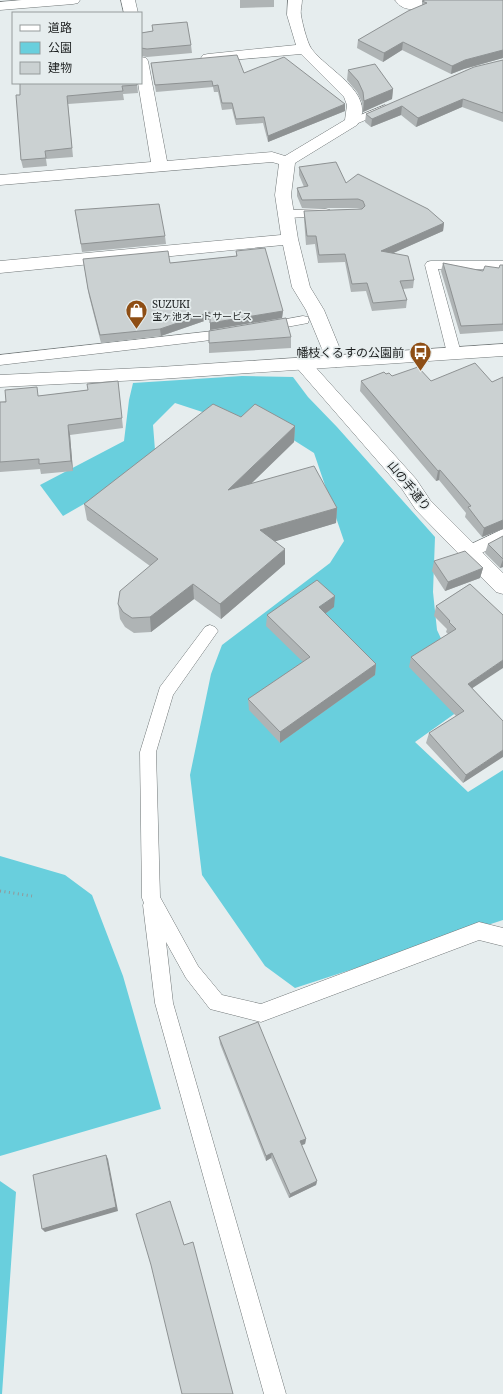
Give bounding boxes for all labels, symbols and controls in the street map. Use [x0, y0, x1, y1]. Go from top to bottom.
legend [12, 12, 142, 84]
text: 道路 [48, 20, 72, 35]
text: 公園 [48, 40, 72, 55]
text: 建物 [48, 60, 72, 75]
shop icon: SUZUKI 宝ヶ池オートサービス [124, 297, 150, 330]
place label: SUZUKI 宝ヶ池オートサービス [152, 298, 252, 323]
bus stop icon: 幡枝くるすの公園前 [407, 340, 433, 373]
place label: 幡枝くるすの公園前 [296, 345, 404, 360]
street label: 山の手通り [385, 458, 434, 514]

